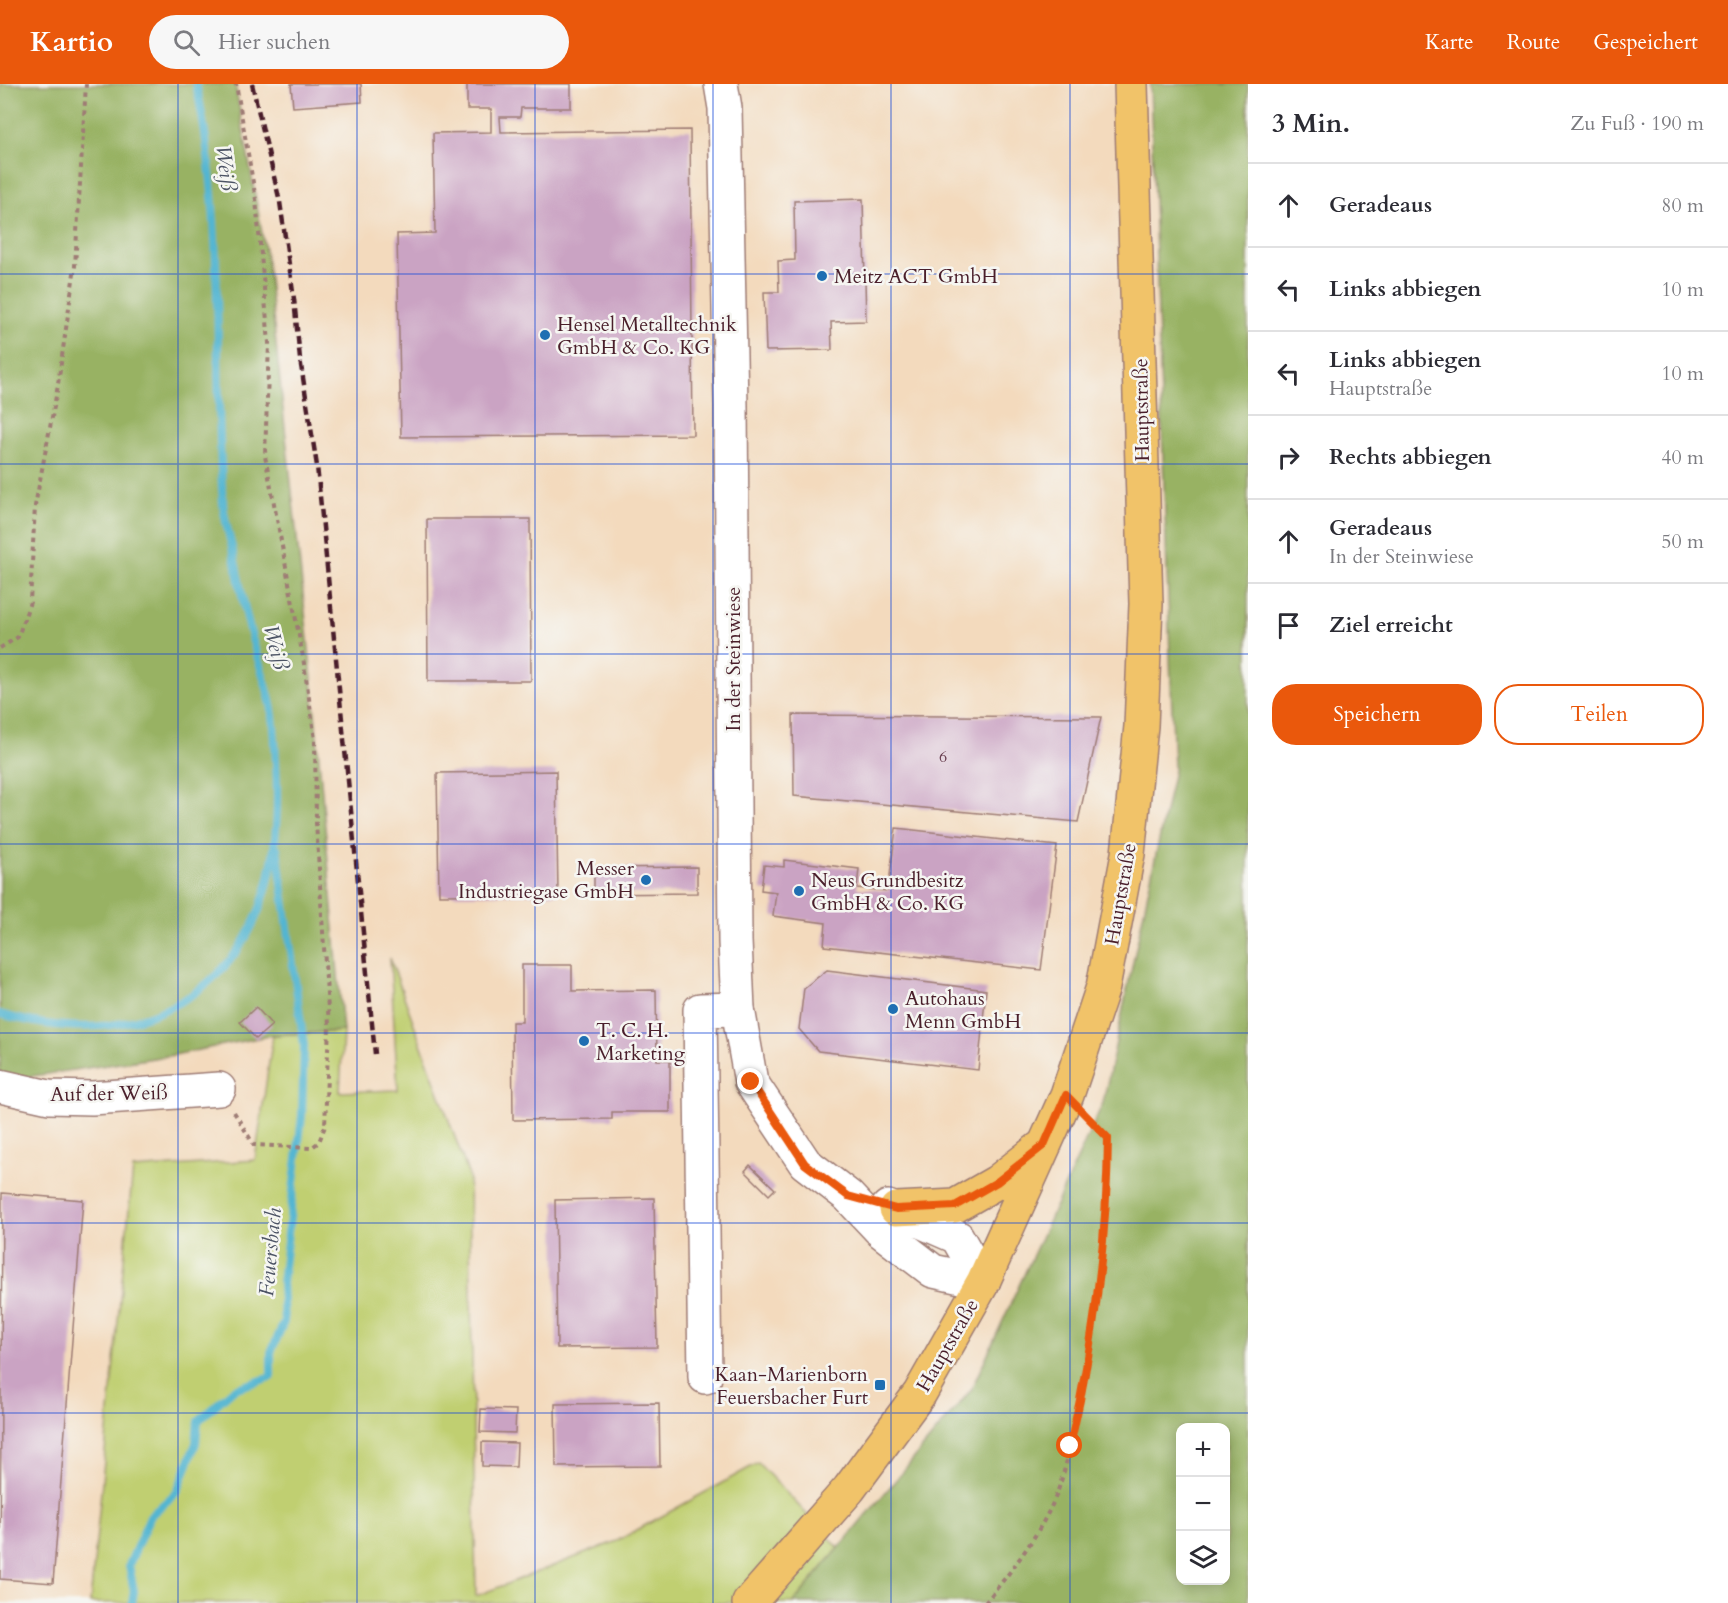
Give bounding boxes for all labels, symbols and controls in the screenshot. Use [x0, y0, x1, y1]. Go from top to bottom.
search box [149, 15, 569, 69]
text: Kartio [30, 23, 113, 61]
icon: search [170, 26, 203, 59]
text: Hier suchen [218, 27, 331, 57]
text: Karte [1425, 28, 1474, 57]
text: Route [1507, 28, 1560, 57]
text: Gespeichert [1593, 28, 1698, 57]
text: 3 Min. [1272, 106, 1350, 141]
text: Zu Fuß · 190 m [1570, 110, 1704, 137]
water label: Weiß [208, 144, 243, 194]
icon: ahead [1272, 189, 1305, 222]
text: Geradeaus [1329, 190, 1432, 220]
text: 80 m [1661, 192, 1704, 219]
place label: Meitz ACT GmbH [834, 263, 998, 290]
marker: Meitz ACT GmbH [815, 269, 829, 283]
icon: left [1272, 273, 1305, 306]
text: Links abbiegen [1329, 274, 1481, 304]
text: 10 m [1661, 276, 1704, 303]
place label: Hensel Metalltechnik GmbH & Co. KG [557, 311, 737, 361]
marker: Hensel Metalltechnik GmbH & Co. KG [538, 328, 552, 342]
text: Links abbiegen [1329, 345, 1481, 375]
icon: left [1272, 357, 1305, 390]
street label: Hauptstraße [1127, 358, 1156, 462]
text: 10 m [1661, 360, 1704, 387]
text: Hauptstraße [1329, 375, 1432, 402]
icon: right [1272, 441, 1305, 474]
text: Rechts abbiegen [1329, 442, 1492, 472]
text: 40 m [1661, 444, 1704, 471]
text: Geradeaus [1329, 513, 1432, 543]
icon: ahead [1272, 525, 1305, 558]
text: 50 m [1661, 528, 1704, 555]
text: In der Steinwiese [1329, 543, 1474, 570]
street label: In der Steinwiese [720, 587, 747, 731]
icon: arrive [1272, 609, 1305, 642]
text: Ziel erreicht [1329, 610, 1453, 640]
water label: Weiß [256, 622, 295, 674]
button: Speichern [1272, 684, 1482, 745]
button: Teilen [1494, 684, 1704, 745]
house number: 6 [939, 746, 947, 768]
street label: Hauptstraße [1098, 841, 1143, 947]
place label: Messer Industriegase GmbH [458, 855, 635, 905]
place label: Neus Grundbesitz GmbH & Co. KG [811, 867, 964, 917]
marker: Messer Industriegase GmbH [639, 873, 653, 887]
marker: Neus Grundbesitz GmbH & Co. KG [792, 884, 806, 898]
place label: Autohaus Menn GmbH [905, 985, 1022, 1035]
marker: Autohaus Menn GmbH [886, 1002, 900, 1016]
place label: T. C. H. Marketing [596, 1017, 686, 1067]
marker: T. C. H. Marketing [577, 1034, 591, 1048]
route end [737, 1068, 763, 1094]
street label: Auf der Weiß [50, 1079, 168, 1108]
water label: Feuersbach [252, 1207, 289, 1297]
street label: Hauptstraße [910, 1294, 985, 1397]
place label: Kaan-Marienborn Feuersbacher Furt [714, 1361, 869, 1411]
marker: Kaan-Marienborn Feuersbacher Furt [873, 1378, 887, 1392]
map controls [1176, 1423, 1230, 1585]
button: + [1176, 1423, 1230, 1477]
route start [1056, 1432, 1082, 1458]
button: − [1176, 1477, 1230, 1531]
button: layers [1176, 1531, 1230, 1585]

